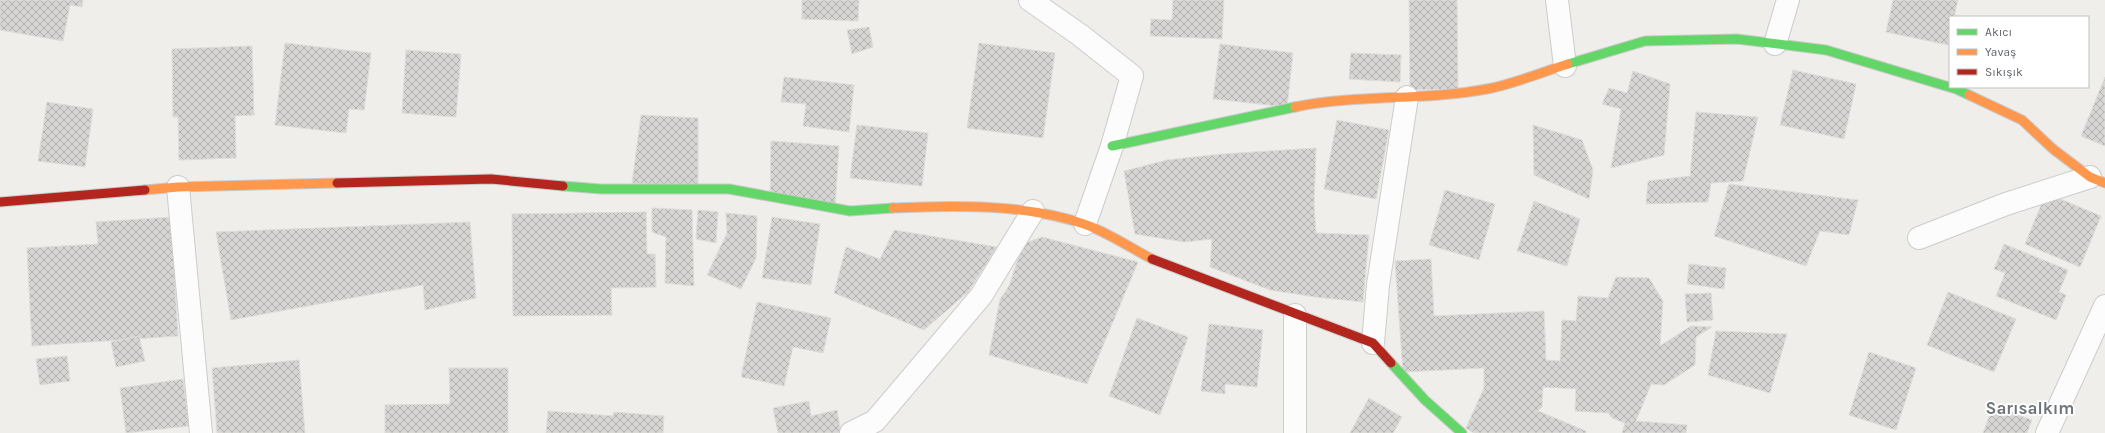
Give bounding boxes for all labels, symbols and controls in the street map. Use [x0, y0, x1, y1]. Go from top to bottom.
legend [1949, 16, 2089, 88]
text: Akıcı [1985, 25, 2012, 39]
text: Yavaş [1985, 45, 2016, 59]
text: Sıkışık [1985, 65, 2023, 79]
district label: Sarısalkım [1986, 398, 2074, 418]

